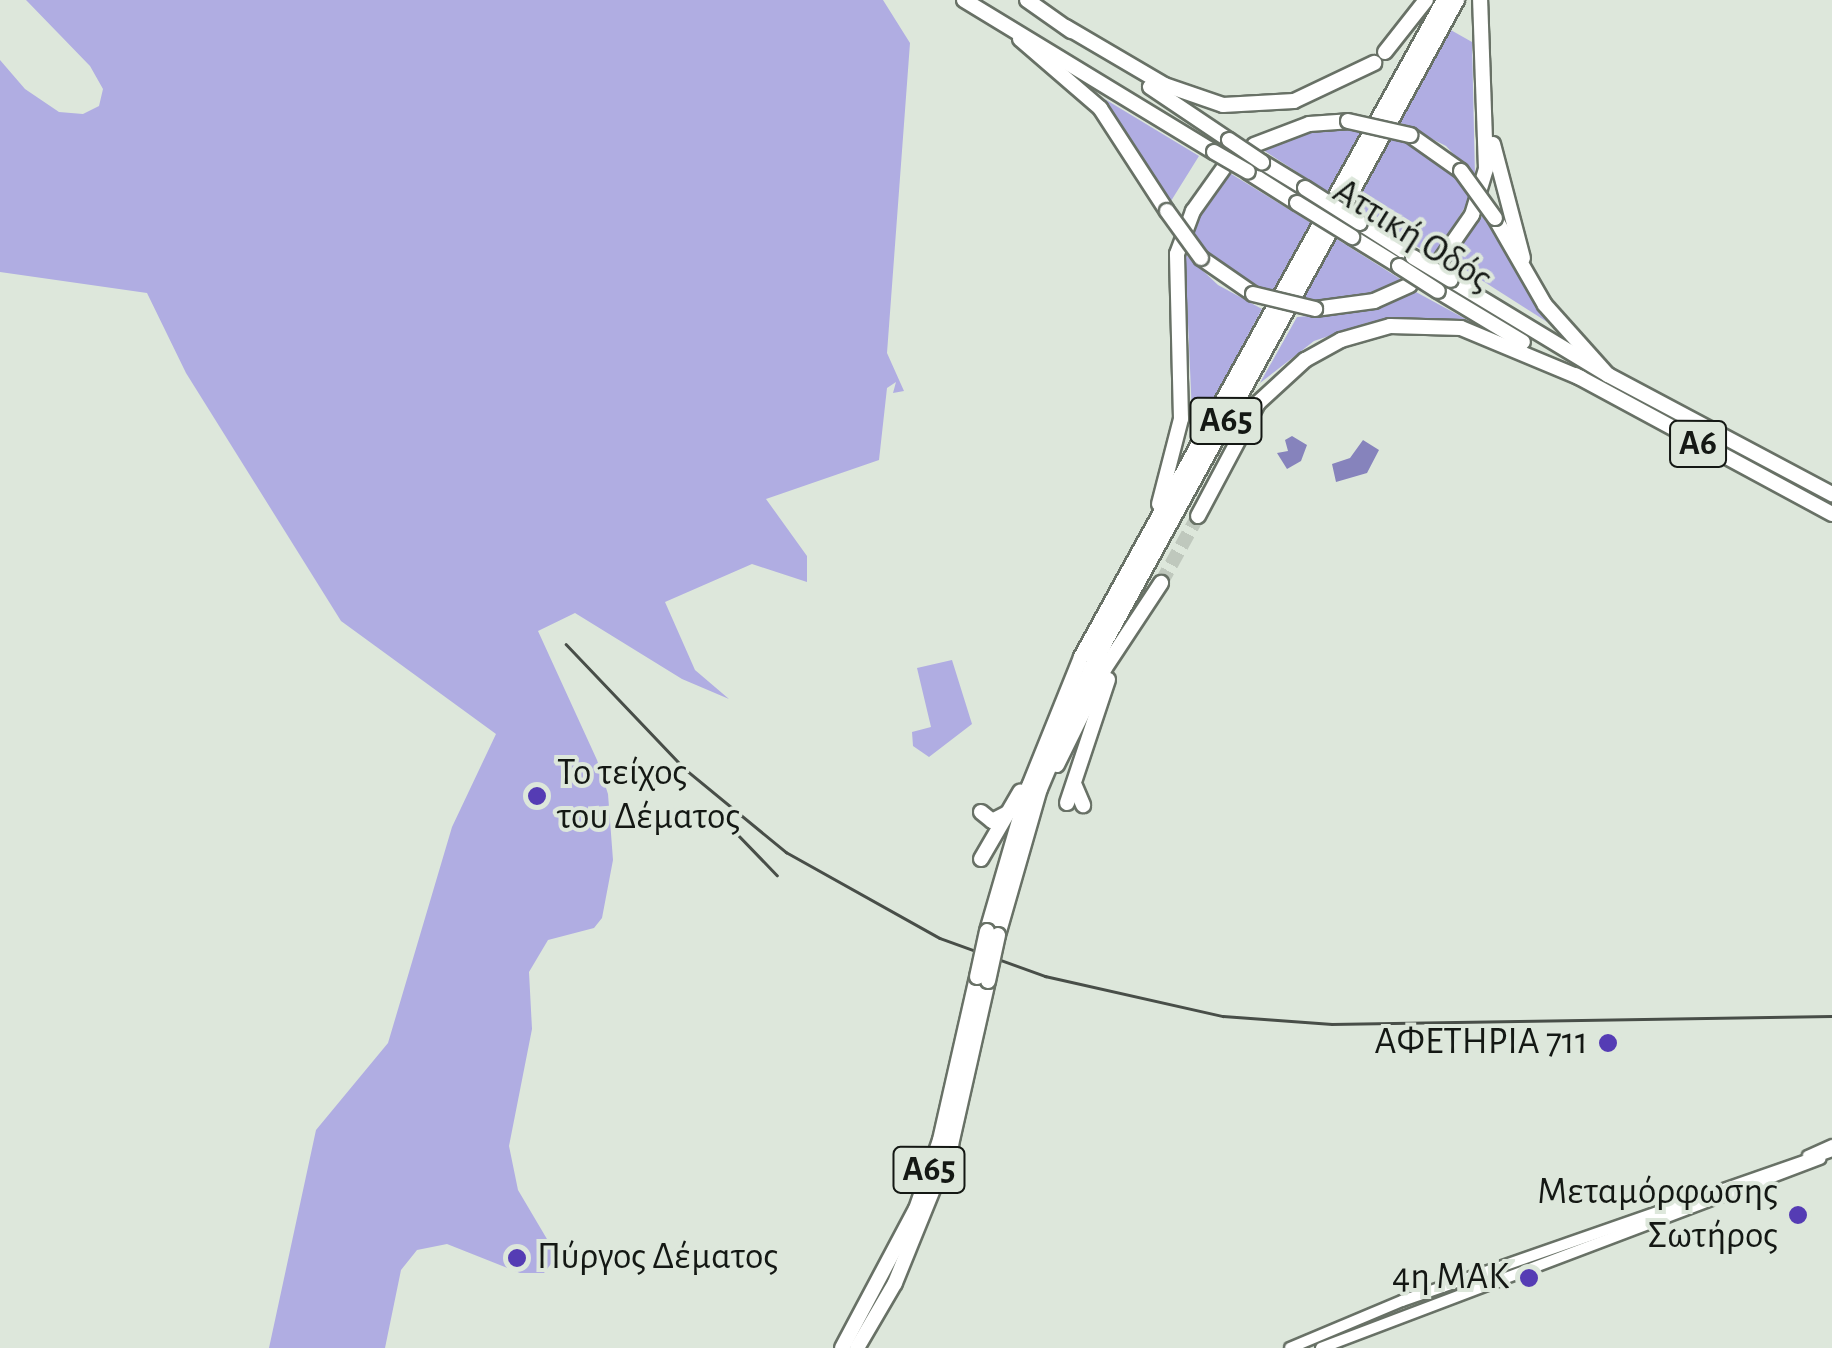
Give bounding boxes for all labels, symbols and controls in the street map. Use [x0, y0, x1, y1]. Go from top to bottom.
street label: Αττική Οδός [1324, 169, 1500, 303]
road number: Α65 [1188, 391, 1264, 451]
road number: Α6 [1668, 414, 1728, 474]
place label: Το τείχος του Δέματος [557, 751, 740, 841]
marker: Το τείχος του Δέματος [526, 785, 548, 807]
place label: ΑΦΕΤΗΡΙΑ 711 [1374, 1020, 1588, 1066]
marker: ΑΦΕΤΗΡΙΑ 711 [1597, 1032, 1619, 1054]
road number: Α65 [892, 1140, 966, 1200]
place label: Μεταμόρφωσης Σωτήρος [1537, 1170, 1778, 1260]
marker: Μεταμόρφωσης Σωτήρος [1787, 1204, 1809, 1226]
place label: Πύργος Δέματος [537, 1235, 778, 1281]
marker: Πύργος Δέματος [506, 1247, 528, 1269]
place label: 4η MAK [1392, 1255, 1509, 1301]
marker: 4η MAK [1518, 1267, 1540, 1289]

